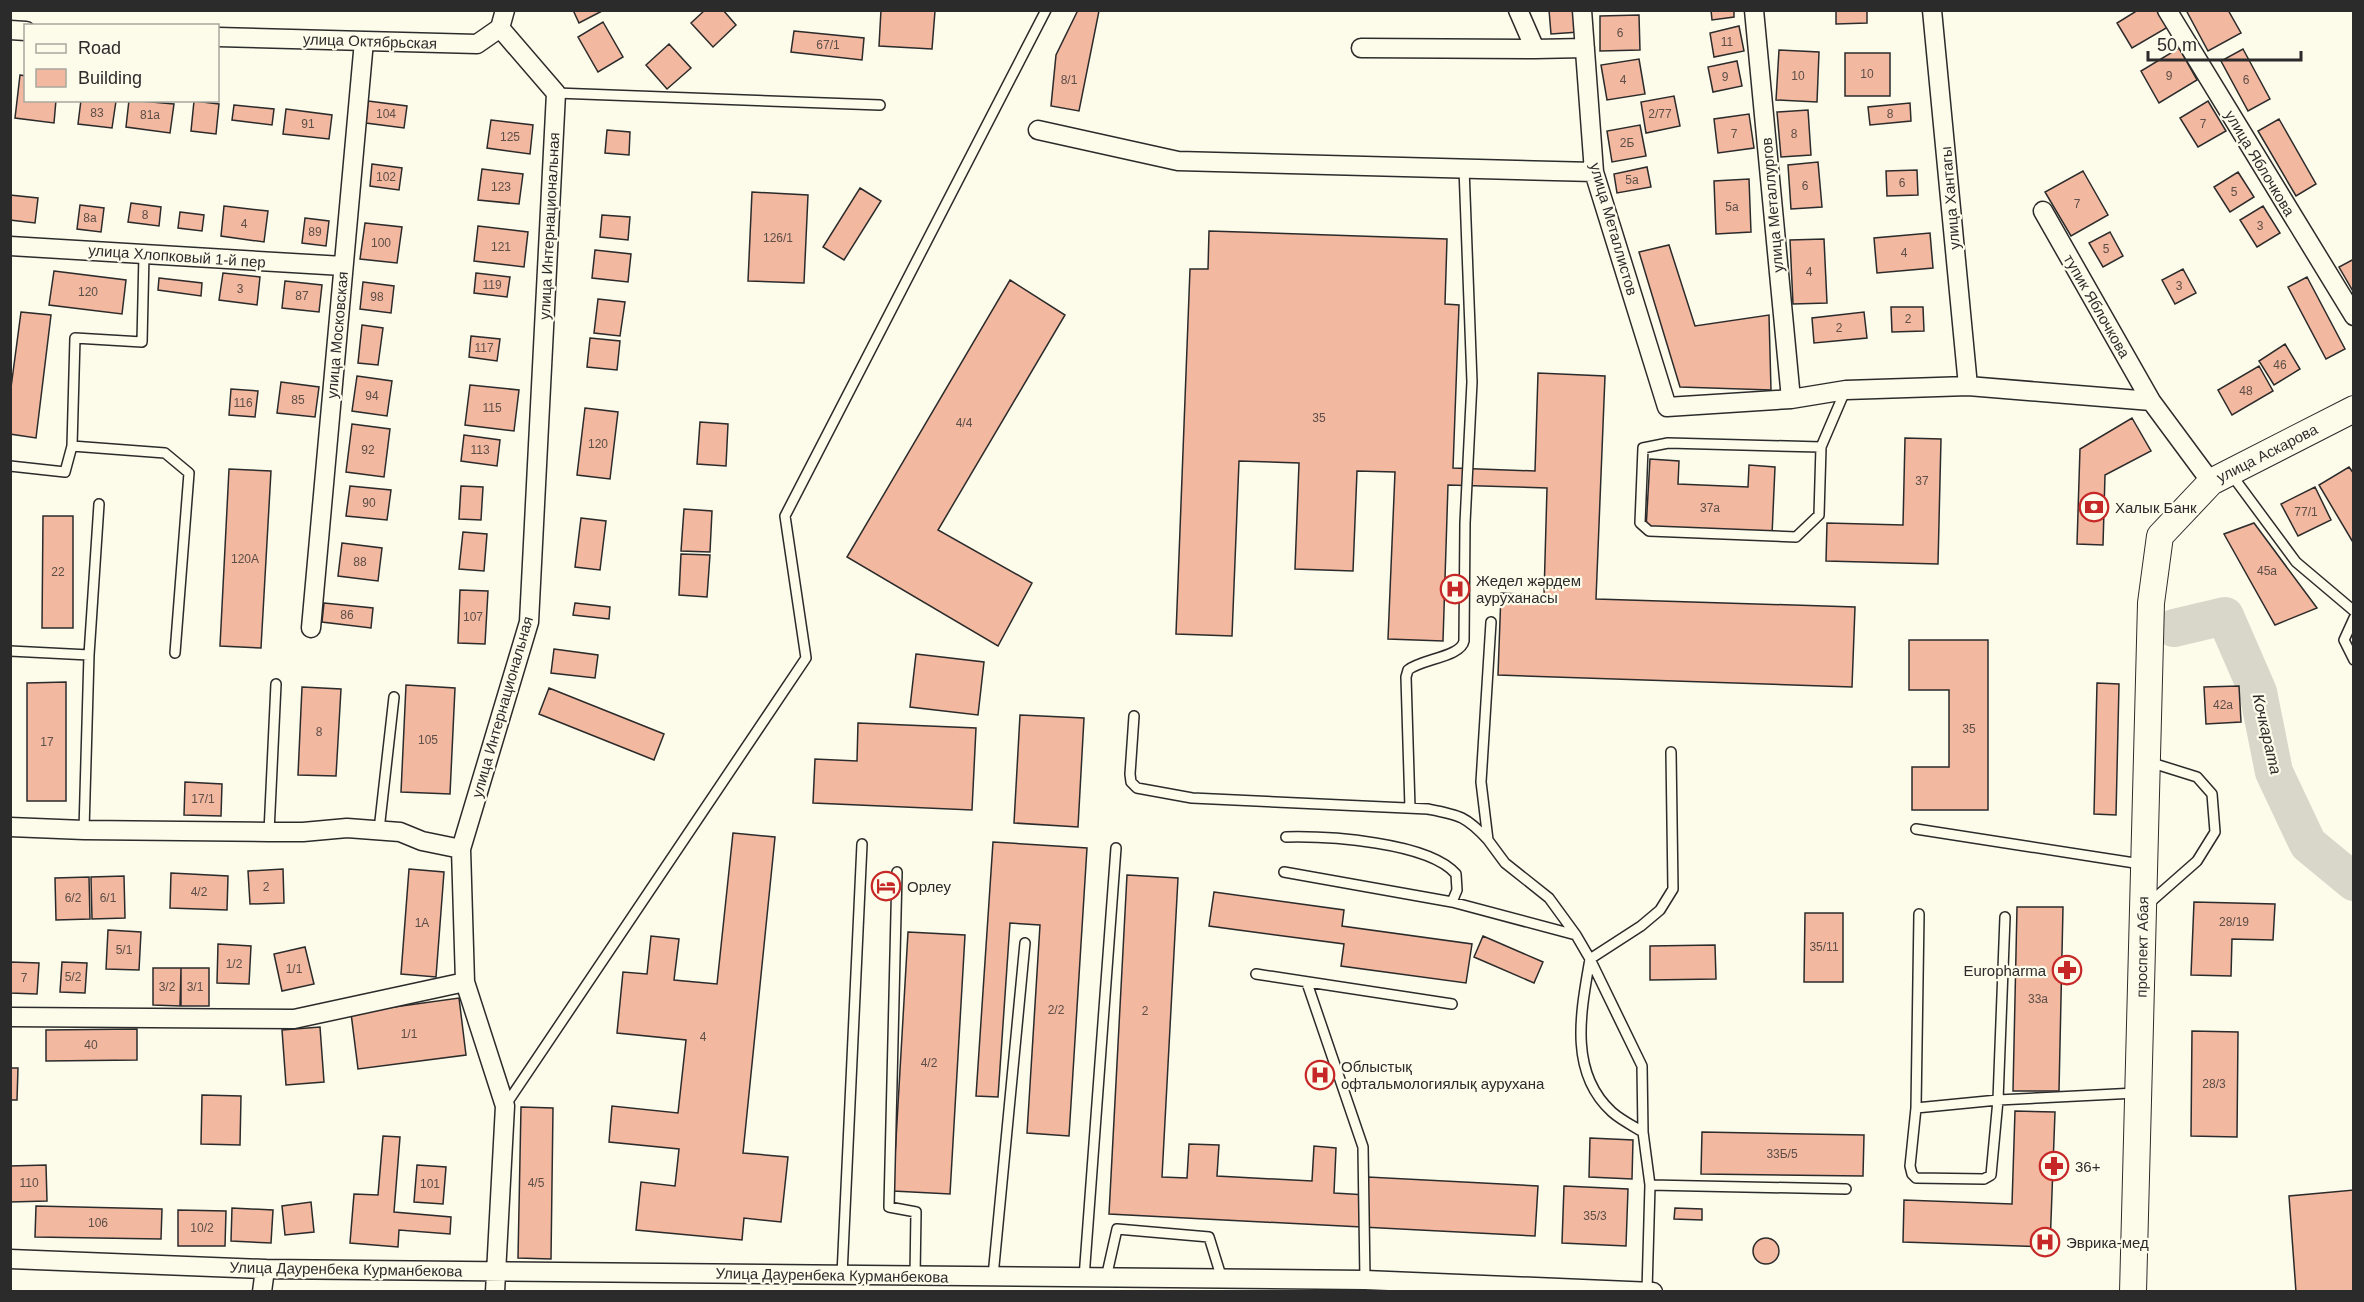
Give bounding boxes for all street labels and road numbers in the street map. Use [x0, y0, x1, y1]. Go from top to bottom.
street label: улица Октябрьская [303, 30, 437, 52]
street label: улица Яблочкова [2222, 107, 2299, 219]
street label: улица Интернациональная [536, 132, 562, 320]
street label: улица Металлургов [1758, 137, 1786, 273]
street label: улица Хантагы [1937, 146, 1963, 250]
street label: улица Металлистов [1587, 161, 1641, 297]
street label: улица Хлопковый 1-й пер [88, 241, 266, 271]
street label: тупик Яблочкова [2061, 251, 2134, 361]
street label: улица Московская [323, 271, 351, 399]
street label: улица Аскарова [2214, 420, 2321, 486]
street label: улица Интернациональная [468, 614, 536, 800]
street label: проспект Абая [2133, 896, 2151, 998]
street label: Улица Дауренбека Курманбекова [229, 1258, 463, 1280]
street label: Улица Дауренбека Курманбекова [715, 1264, 949, 1286]

